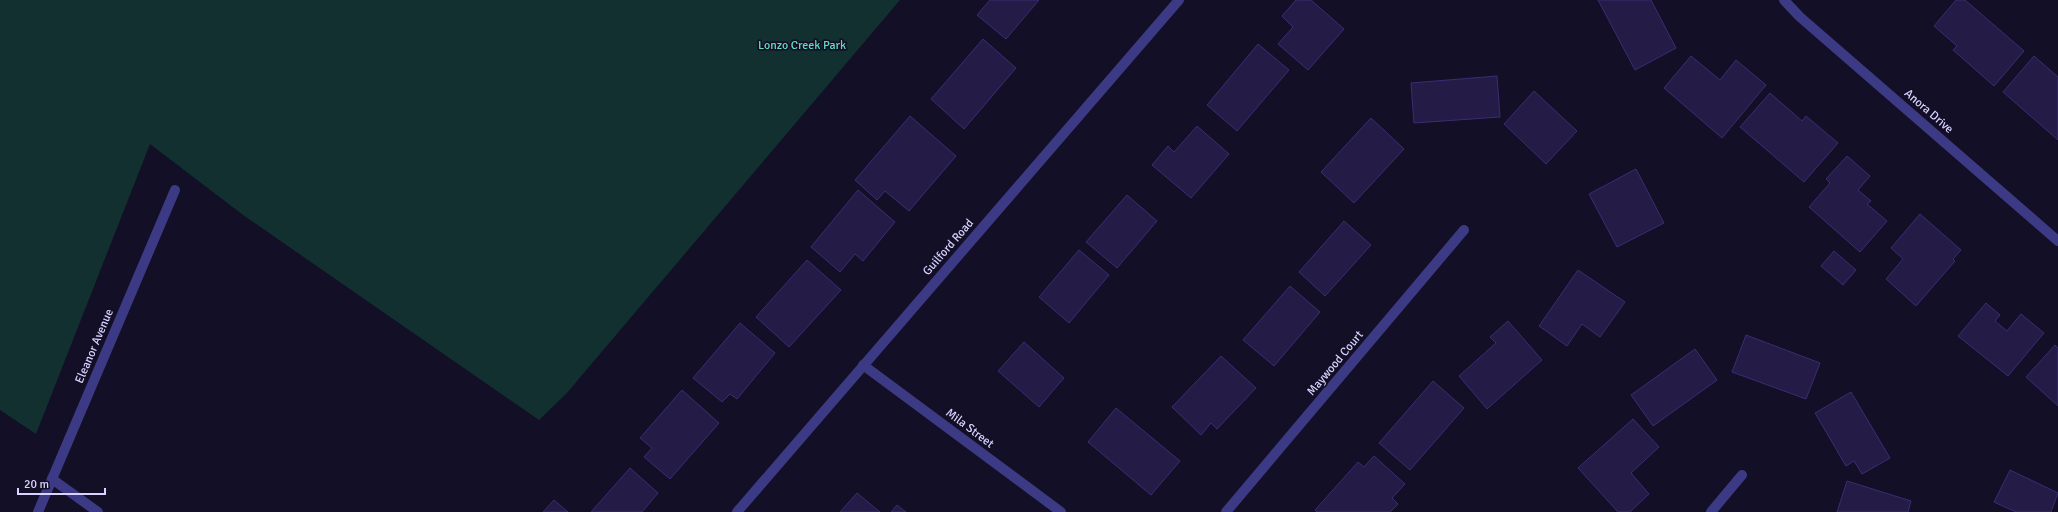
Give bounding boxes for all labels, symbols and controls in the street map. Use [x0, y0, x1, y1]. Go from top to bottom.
park label: Lonzo Creek Park [758, 38, 846, 53]
street label: Anora Drive [1901, 86, 1956, 137]
street label: Guilford Road [920, 216, 977, 279]
street label: Eleanor Avenue [72, 307, 117, 386]
street label: Maywood Court [1304, 328, 1367, 399]
street label: Mila Street [943, 405, 997, 451]
scale bar [18, 470, 105, 496]
text: 20 m [24, 477, 49, 492]

